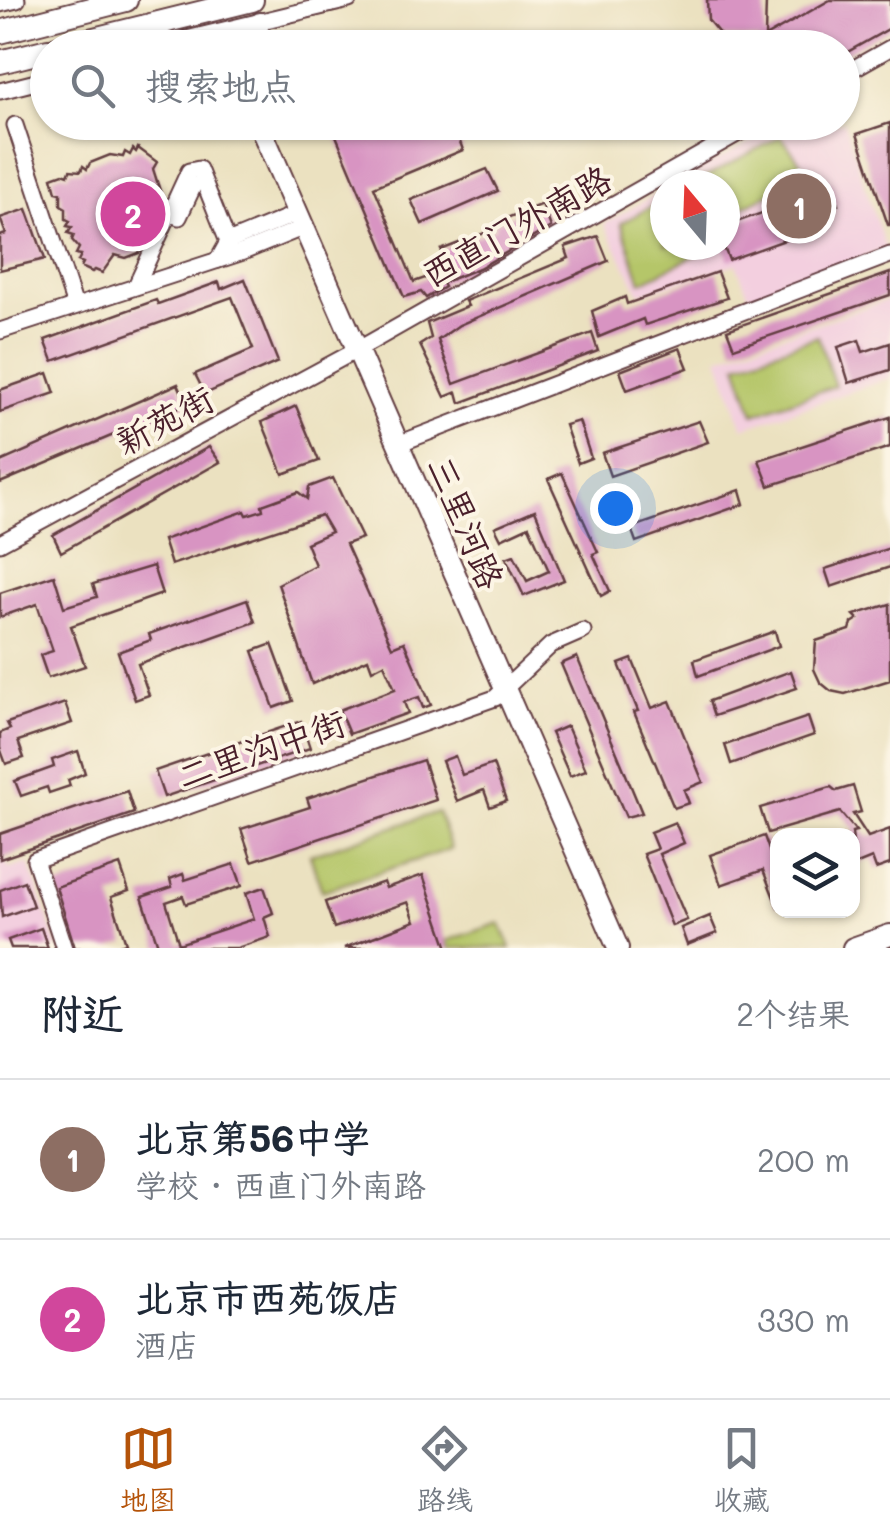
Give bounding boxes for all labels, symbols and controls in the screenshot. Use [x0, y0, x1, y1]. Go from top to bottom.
search box [30, 30, 860, 140]
icon: search [65, 58, 120, 113]
text: 搜索地点 [145, 60, 297, 110]
street label: 西直门外南路 [413, 154, 619, 296]
pin: 1 [766, 168, 832, 244]
north arrow [650, 170, 740, 260]
pin: 2 [100, 176, 166, 252]
street label: 新苑街 [107, 374, 221, 464]
street label: 三里河路 [418, 449, 516, 595]
your location [590, 483, 641, 534]
street label: 二里沟中街 [171, 698, 351, 798]
map controls [770, 828, 860, 918]
button: layers [770, 828, 860, 918]
text: 附近 [40, 985, 124, 1040]
text: 2个结果 [736, 992, 850, 1034]
text: 北京第56中学 [135, 1112, 370, 1162]
text: 1 [65, 1138, 80, 1180]
text: 200 m [757, 1138, 850, 1180]
text: 学校 · 西直门外南路 [135, 1163, 425, 1205]
text: 北京市西苑饭店 [135, 1272, 401, 1322]
text: 2 [64, 1298, 81, 1340]
text: 330 m [757, 1298, 850, 1340]
text: 酒店 [135, 1323, 199, 1365]
tab: 地图 [120, 1421, 176, 1518]
tab: 路线 [417, 1421, 473, 1518]
tab: 收藏 [714, 1421, 770, 1518]

